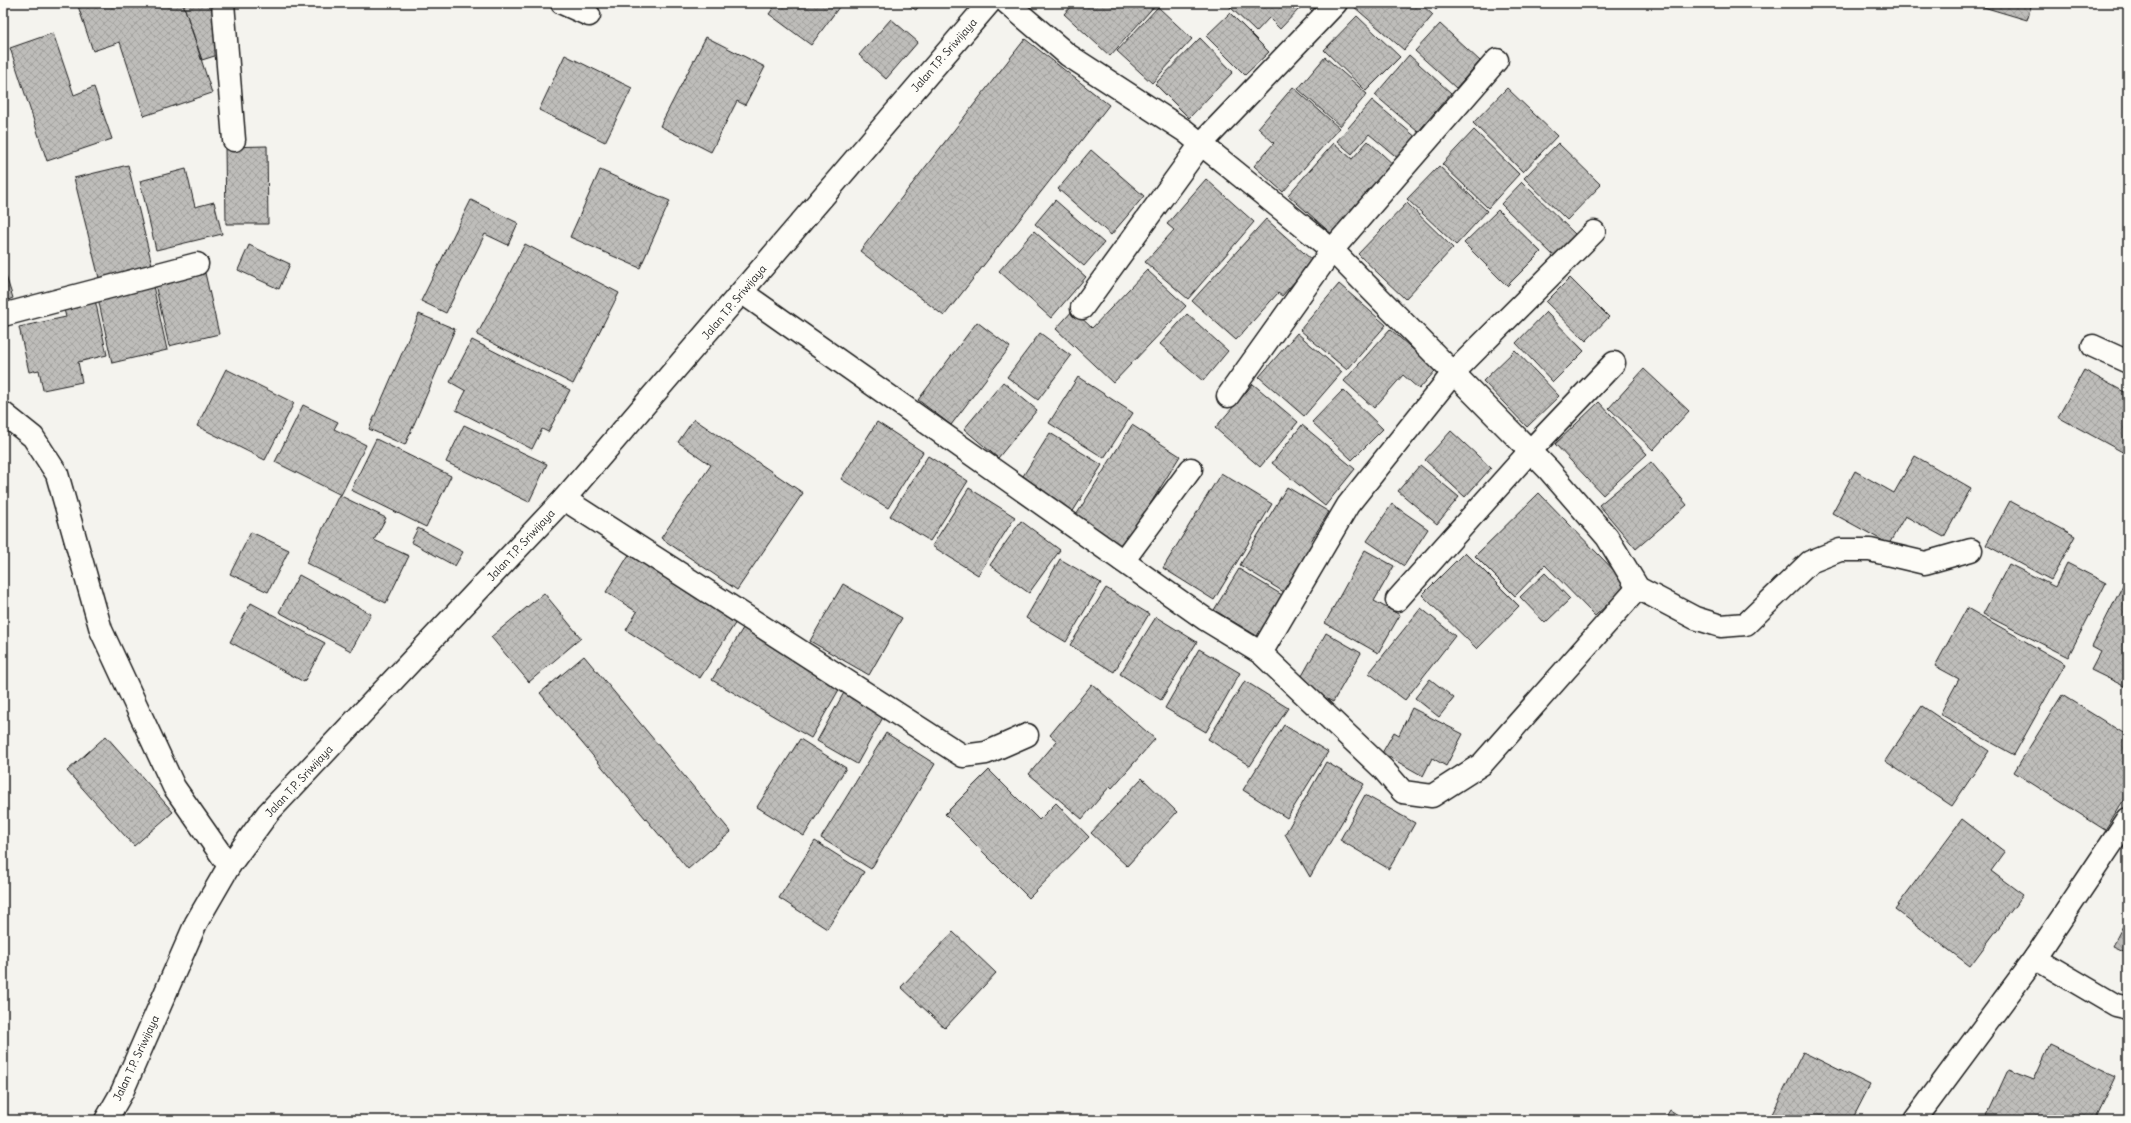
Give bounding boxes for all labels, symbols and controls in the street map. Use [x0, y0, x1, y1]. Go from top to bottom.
street label: Jalan T.P. Sriwijaya [908, 15, 980, 95]
street label: Jalan T.P. Sriwijaya [699, 262, 769, 342]
street label: Jalan T.P. Sriwijaya [484, 506, 558, 584]
street label: Jalan T.P. Sriwijaya [262, 742, 336, 820]
street label: Jalan T.P. Sriwijaya [110, 1013, 162, 1103]

